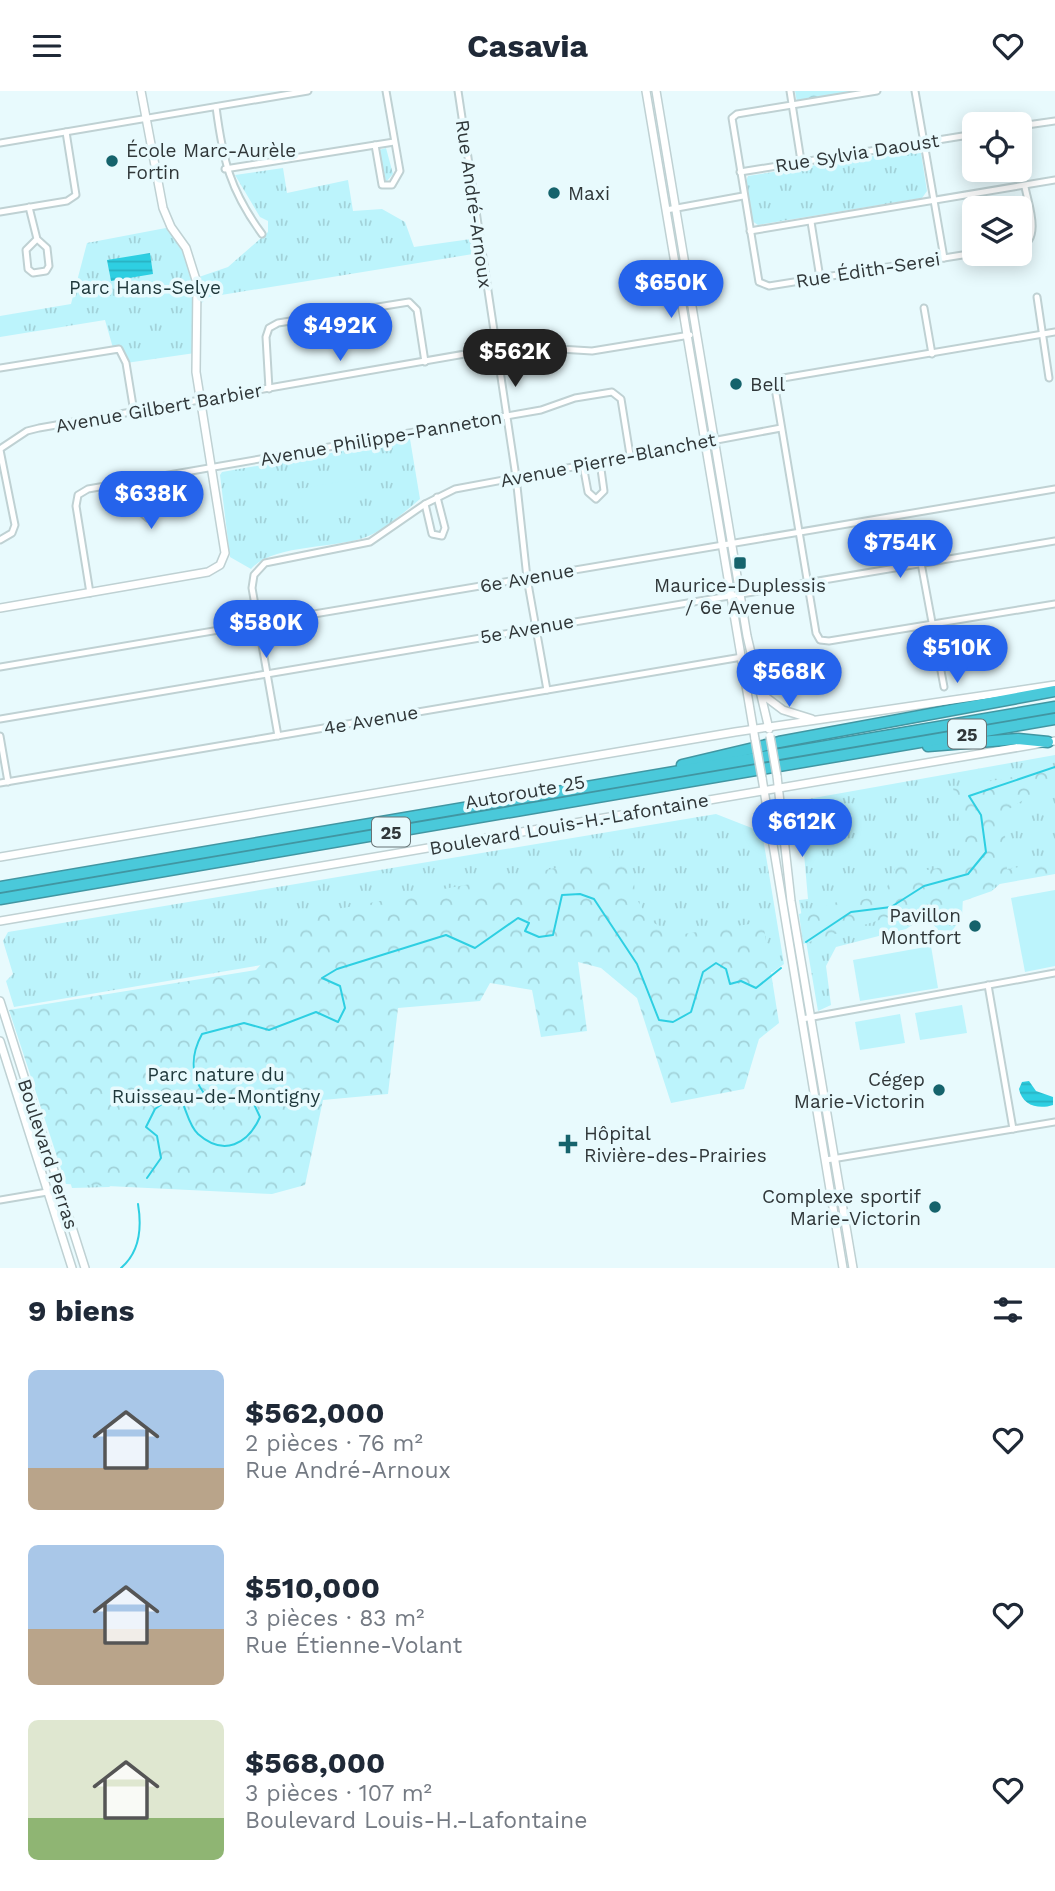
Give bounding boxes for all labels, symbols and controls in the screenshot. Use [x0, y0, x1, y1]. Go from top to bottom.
icon: menu [28, 27, 66, 65]
text: Casavia [467, 27, 588, 65]
icon: heart [989, 27, 1027, 65]
map controls [962, 112, 1032, 266]
button: locate [962, 112, 1032, 182]
street label: Rue André-Arnoux [451, 118, 497, 290]
street label: Rue Sylvia Daoust [773, 129, 941, 177]
place label: École Marc-Aurèle Fortin [126, 139, 296, 184]
marker: École Marc-Aurèle Fortin [104, 153, 120, 169]
place label: Maxi [568, 182, 610, 205]
marker: Maxi [546, 185, 562, 201]
button: layers [962, 196, 1032, 266]
street label: Rue Édith-Serei [794, 247, 942, 293]
pin: $650K [622, 261, 720, 320]
text: $650K [634, 269, 708, 296]
park label: Parc Hans-Selye [69, 276, 221, 299]
pin: $492K [291, 303, 389, 363]
text: $492K [303, 312, 377, 339]
pin: $562K [466, 329, 564, 389]
text: $562K [479, 338, 551, 365]
place label: Bell [750, 373, 785, 396]
marker: Bell [728, 376, 744, 392]
street label: Avenue Gilbert Barbier [54, 378, 264, 438]
street label: Avenue Philippe-Panneton [258, 405, 504, 471]
street label: Avenue Pierre-Blanchet [498, 428, 718, 492]
pin: $638K [102, 471, 200, 531]
text: $638K [115, 480, 187, 507]
pin: $754K [851, 521, 949, 580]
text: $754K [864, 529, 936, 556]
marker: Maurice-Duplessis / 6e Avenue [732, 555, 748, 571]
street label: 6e Avenue [478, 558, 576, 598]
place label: Maurice-Duplessis / 6e Avenue [654, 574, 826, 619]
pin: $580K [217, 601, 315, 660]
text: $580K [229, 609, 303, 636]
street label: 5e Avenue [478, 609, 576, 649]
pin: $510K [908, 625, 1006, 685]
text: $510K [923, 634, 991, 661]
pin: $568K [740, 649, 838, 709]
text: $568K [753, 658, 825, 685]
street label: 4e Avenue [322, 700, 420, 740]
road number: 25 [948, 719, 986, 749]
street label: Autoroute 25 [463, 770, 587, 814]
street label: Boulevard Louis-H.-Lafontaine [428, 788, 710, 860]
pin: $612K [753, 799, 851, 859]
text: $612K [768, 808, 836, 835]
road number: 25 [372, 817, 410, 847]
place label: Pavillon Montfort [881, 904, 961, 949]
marker: Pavillon Montfort [967, 918, 983, 934]
park label: Parc nature du Ruisseau-de-Montigny [112, 1063, 320, 1108]
place label: Cégep Marie-Victorin [794, 1068, 925, 1113]
street label: Boulevard Perras [13, 1076, 83, 1232]
marker: Cégep Marie-Victorin [931, 1082, 947, 1098]
place label: Hôpital Rivière-des-Prairies [584, 1122, 767, 1167]
marker: Hôpital Rivière-des-Prairies [558, 1134, 578, 1154]
place label: Complexe sportif Marie-Victorin [762, 1185, 922, 1230]
marker: Complexe sportif Marie-Victorin [927, 1199, 943, 1215]
icon: filters [989, 1291, 1027, 1329]
text: 9 biens [28, 1293, 135, 1328]
text: $562,000 [245, 1395, 384, 1430]
icon: home [84, 1398, 168, 1482]
icon: heart [989, 1421, 1027, 1459]
text: 2 pièces · 76 m² [245, 1430, 423, 1457]
text: Rue André-Arnoux [245, 1457, 451, 1484]
text: $510,000 [245, 1570, 380, 1605]
icon: home [84, 1573, 168, 1657]
icon: heart [989, 1596, 1027, 1634]
text: 3 pièces · 83 m² [245, 1605, 425, 1632]
text: Rue Étienne-Volant [245, 1632, 462, 1659]
text: $568,000 [245, 1745, 385, 1780]
icon: home [84, 1748, 168, 1832]
icon: heart [989, 1771, 1027, 1809]
text: 3 pièces · 107 m² [245, 1780, 432, 1807]
text: Boulevard Louis-H.-Lafontaine [245, 1807, 588, 1834]

